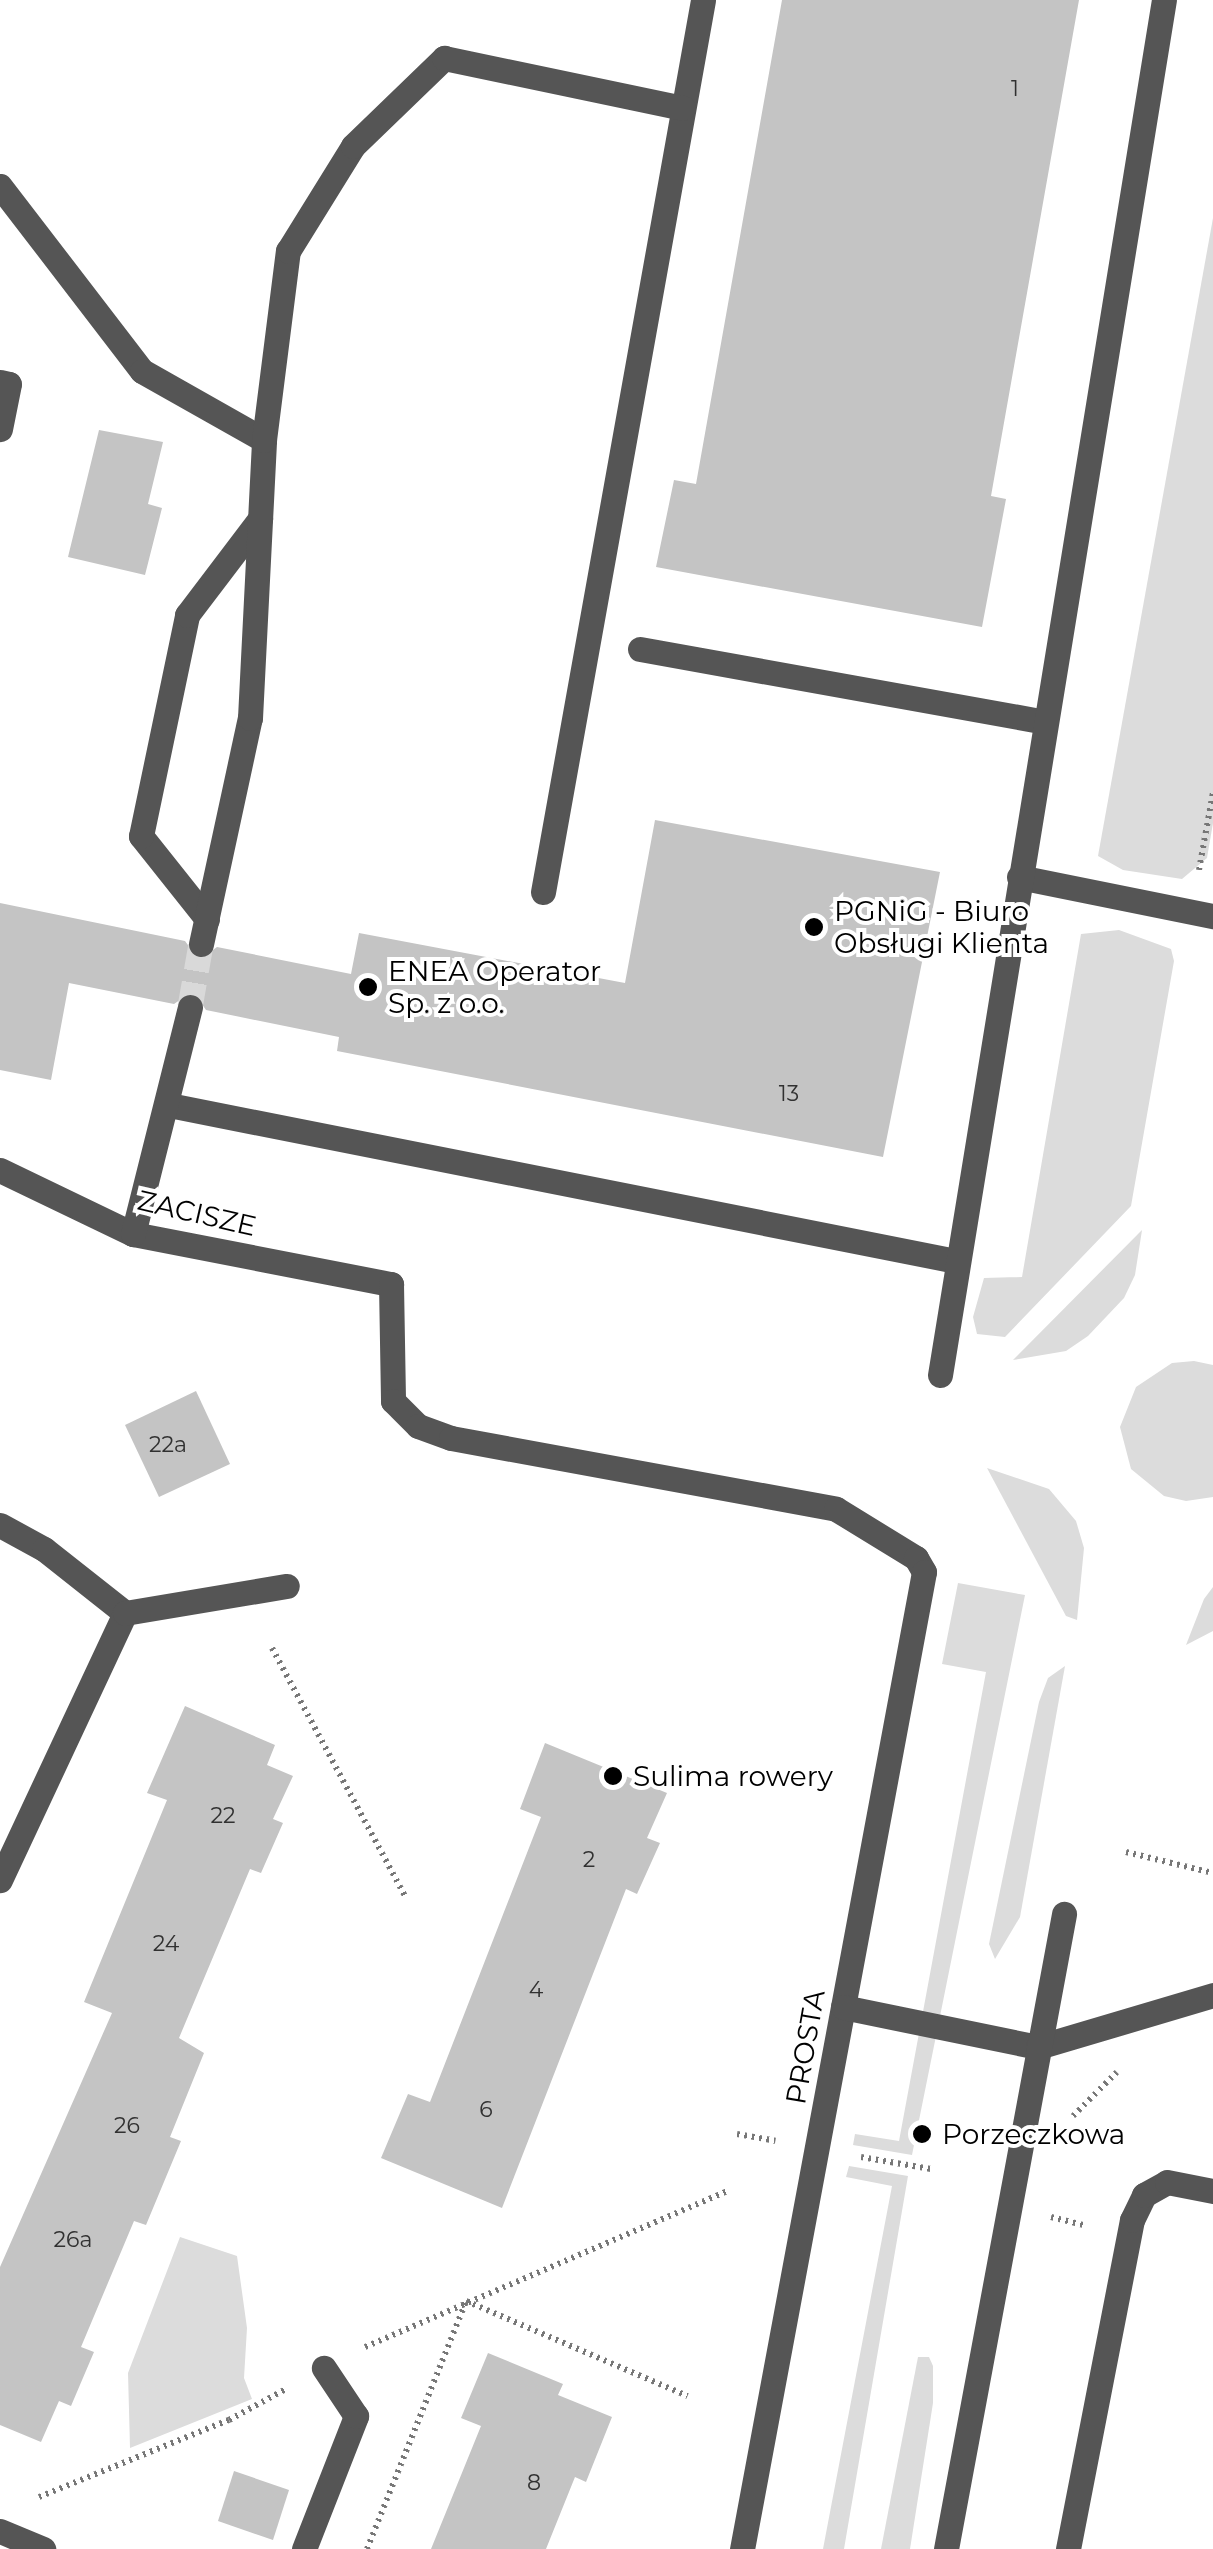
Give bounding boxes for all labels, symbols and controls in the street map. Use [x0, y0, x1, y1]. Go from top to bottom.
house number: 1 [1011, 76, 1019, 102]
place label: PGNiG - Biuro Obsługi Klienta [834, 894, 1049, 960]
marker: PGNiG - Biuro Obsługi Klienta [803, 916, 825, 938]
place label: ENEA Operator Sp. z o.o. [388, 954, 601, 1020]
marker: ENEA Operator Sp. z o.o. [357, 976, 379, 998]
house number: 13 [779, 1081, 799, 1107]
street label: ZACISZE [135, 1183, 259, 1243]
house number: 22a [149, 1432, 187, 1458]
place label: Sulima rowery [633, 1759, 833, 1793]
marker: Sulima rowery [602, 1765, 624, 1787]
house number: 22 [211, 1803, 235, 1829]
house number: 2 [583, 1847, 595, 1873]
house number: 24 [153, 1931, 179, 1957]
house number: 4 [529, 1977, 543, 2003]
street label: PROSTA [778, 1987, 832, 2107]
house number: 6 [479, 2097, 493, 2123]
house number: 26 [114, 2113, 140, 2139]
place label: Porzeczkowa [942, 2117, 1125, 2151]
marker: Porzeczkowa [911, 2123, 933, 2145]
house number: 26a [54, 2227, 92, 2253]
house number: 8 [527, 2470, 541, 2496]

